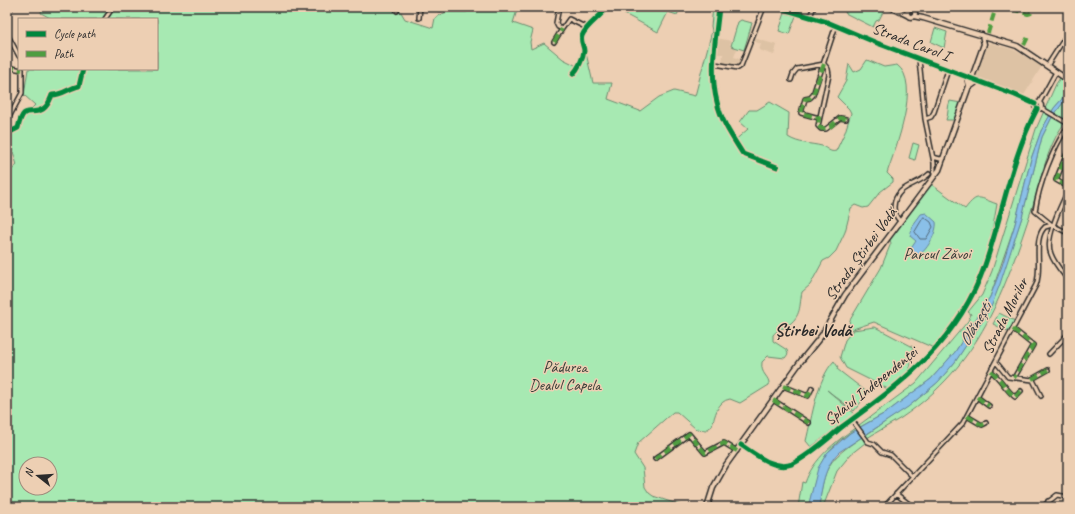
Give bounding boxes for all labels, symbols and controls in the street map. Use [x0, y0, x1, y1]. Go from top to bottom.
legend [18, 18, 158, 70]
street label: Strada Carol I [870, 18, 956, 67]
text: Cycle path [54, 26, 96, 42]
text: Path [54, 46, 74, 62]
street label: Strada Știrbei Vodă [821, 202, 903, 304]
park label: Parcul Zăvoi [904, 244, 972, 264]
street label: Strada Morilor [977, 273, 1033, 357]
water label: Olănești [954, 294, 999, 350]
district label: Știrbei Vodă [775, 319, 853, 341]
street label: Splaiul Independenței [820, 341, 923, 430]
park label: Pădurea Dealul Capela [529, 357, 602, 395]
north arrow [18, 456, 58, 496]
text: N [21, 466, 37, 478]

